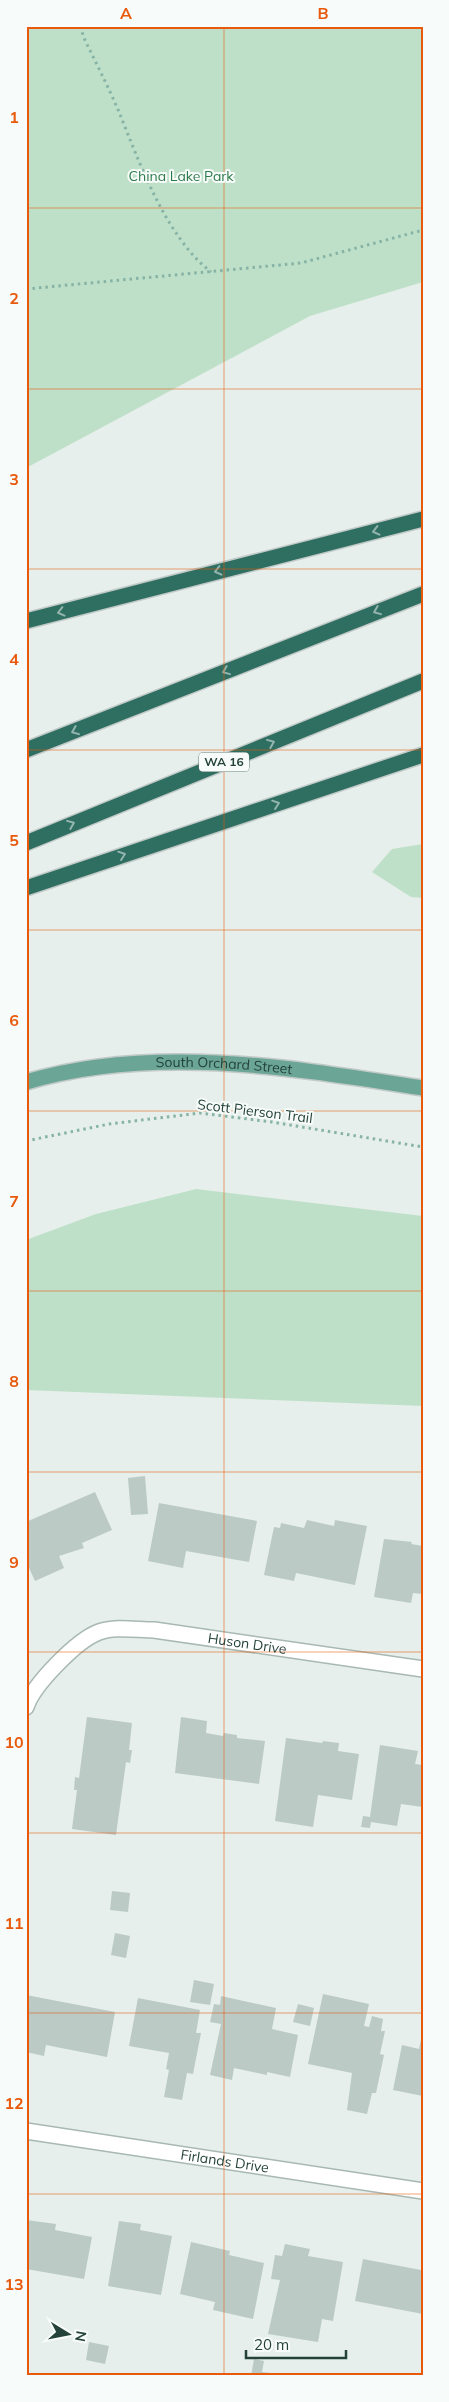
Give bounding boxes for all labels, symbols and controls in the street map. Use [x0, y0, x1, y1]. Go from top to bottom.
text: A [120, 3, 132, 23]
text: B [317, 3, 329, 23]
text: 1 [9, 107, 19, 127]
park label: China Lake Park [128, 167, 234, 185]
text: 2 [9, 288, 19, 308]
text: 3 [9, 469, 19, 489]
one-way arrow [371, 525, 380, 536]
one-way arrow [214, 565, 223, 576]
one-way arrow [56, 606, 65, 617]
one-way arrow [374, 606, 382, 616]
text: 4 [9, 649, 19, 669]
one-way arrow [222, 665, 231, 675]
one-way arrow [71, 724, 80, 735]
one-way arrow [266, 739, 274, 749]
road number: WA 16 [199, 752, 249, 772]
one-way arrow [272, 800, 280, 810]
one-way arrow [67, 820, 75, 830]
text: 5 [9, 830, 19, 850]
one-way arrow [118, 851, 126, 861]
text: 6 [9, 1010, 19, 1030]
street label: South Orchard Street [156, 1053, 293, 1078]
street label: Scott Pierson Trail [196, 1095, 314, 1127]
text: 7 [9, 1191, 19, 1211]
text: 8 [9, 1371, 19, 1391]
text: 9 [9, 1552, 19, 1572]
street label: Huson Drive [207, 1629, 288, 1658]
text: 10 [4, 1732, 24, 1752]
text: 11 [4, 1913, 24, 1933]
text: 12 [4, 2093, 24, 2113]
street label: Firlands Drive [179, 2145, 270, 2177]
text: 13 [4, 2274, 24, 2294]
north arrow [42, 2310, 92, 2360]
scale bar [246, 2327, 346, 2359]
text: N [71, 2329, 91, 2343]
text: 20 m [254, 2335, 289, 2354]

